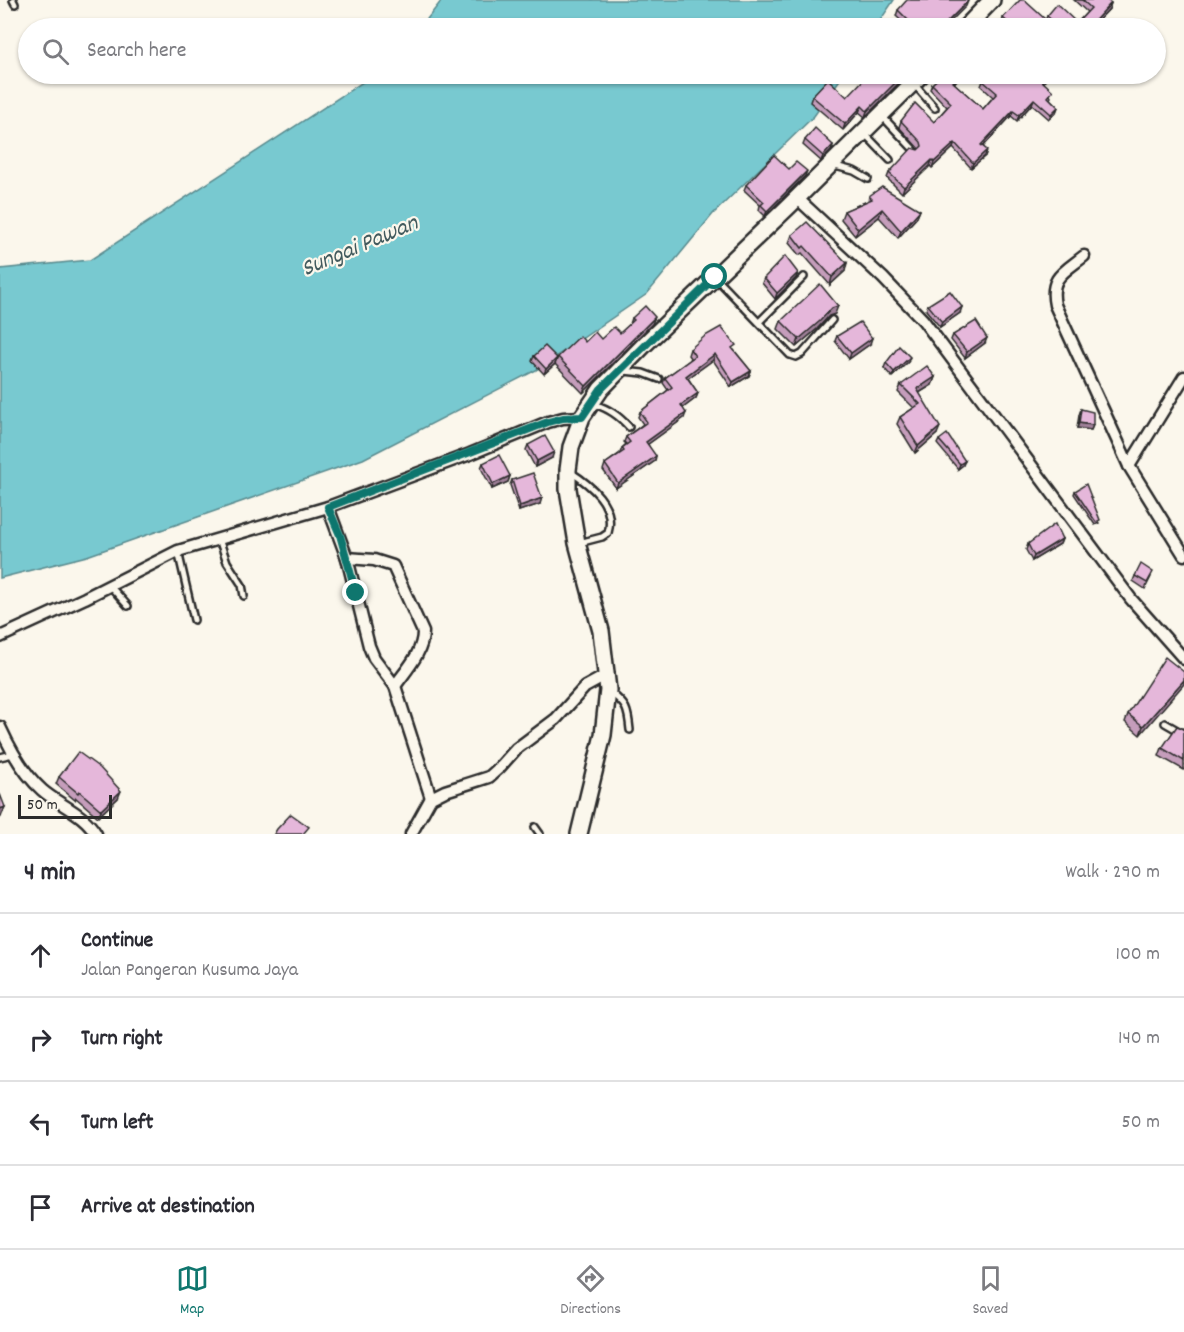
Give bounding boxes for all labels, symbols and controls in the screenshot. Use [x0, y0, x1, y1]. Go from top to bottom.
search box [18, 18, 1166, 84]
icon: search [39, 35, 72, 68]
text: Search here [87, 36, 186, 67]
water label: Sungai Pawan [296, 207, 424, 287]
route start [701, 263, 727, 289]
route end [342, 579, 368, 605]
scale bar [18, 792, 112, 820]
text: 50 m [27, 794, 58, 817]
text: 4 min [24, 855, 75, 892]
text: Walk · 290 m [1065, 859, 1160, 887]
text: Continue [81, 926, 153, 957]
icon: ahead [24, 939, 57, 972]
text: 100 m [1116, 941, 1160, 969]
text: Jalan Pangeran Kusuma Jaya [81, 957, 298, 985]
icon: right [24, 1023, 57, 1056]
text: Turn right [81, 1024, 163, 1055]
text: 140 m [1118, 1025, 1160, 1053]
icon: left [24, 1107, 57, 1140]
text: Turn left [81, 1108, 153, 1139]
text: 50 m [1122, 1109, 1160, 1137]
icon: arrive [24, 1191, 57, 1224]
text: Arrive at destination [81, 1192, 255, 1223]
tab: Map [176, 1262, 209, 1321]
tab: Directions [560, 1262, 621, 1321]
tab: Saved [972, 1262, 1008, 1321]

